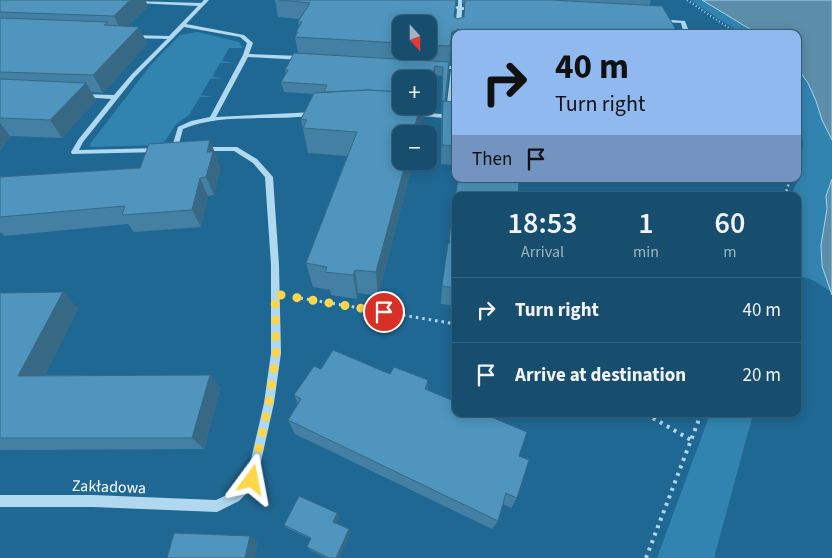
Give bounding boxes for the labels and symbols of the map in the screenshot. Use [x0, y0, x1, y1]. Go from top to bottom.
north arrow [392, 15, 438, 60]
pin [363, 291, 405, 333]
position arrow [225, 453, 277, 505]
street label: Zakładowa [72, 475, 146, 499]

